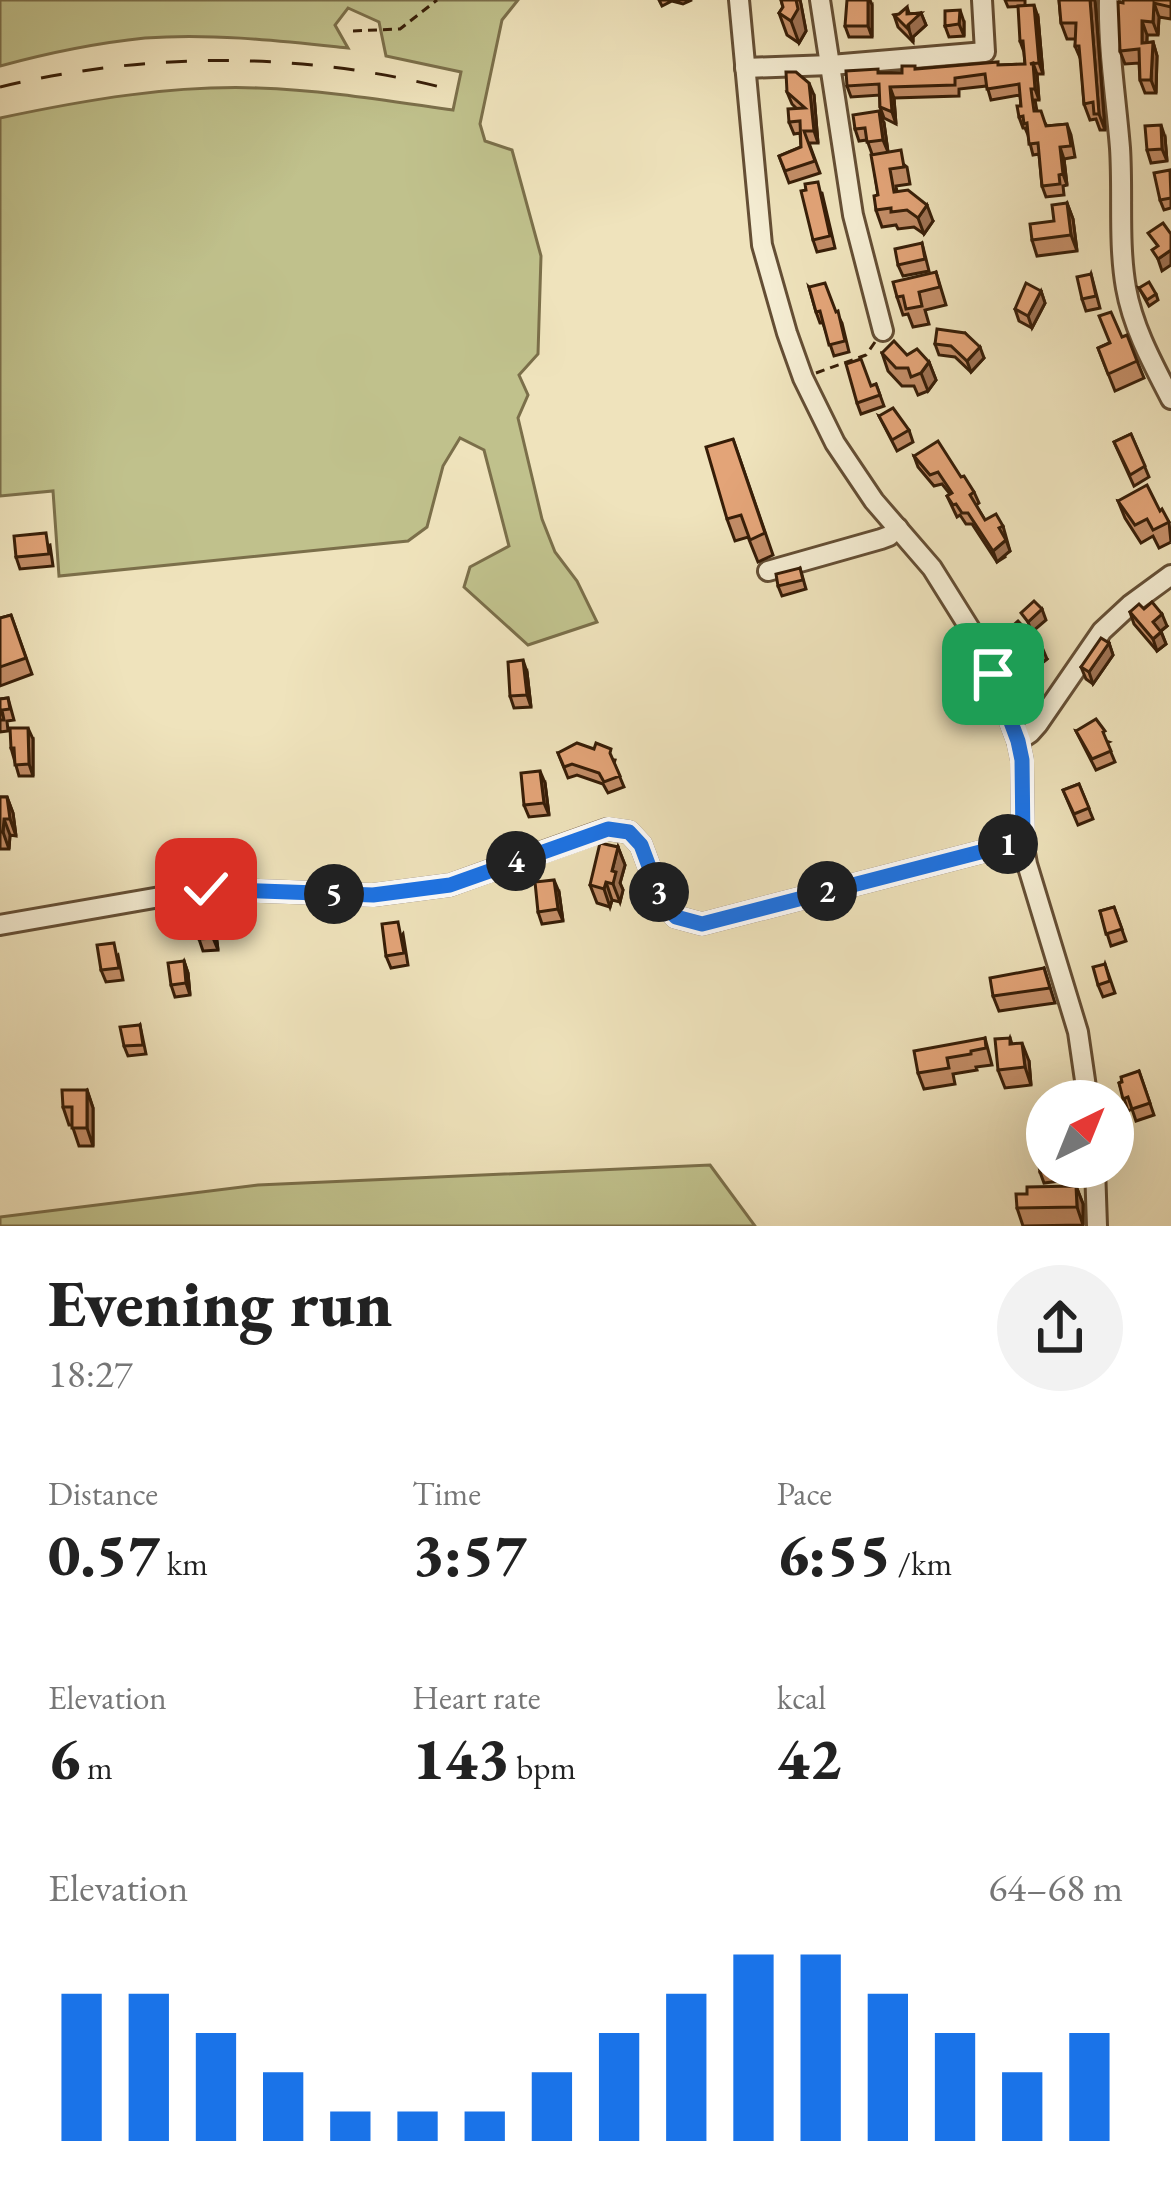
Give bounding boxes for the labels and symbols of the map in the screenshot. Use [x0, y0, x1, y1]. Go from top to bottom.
pin [942, 623, 1044, 725]
pin: 1 [978, 814, 1038, 874]
pin: 4 [486, 831, 546, 891]
pin [155, 838, 257, 940]
pin: 2 [797, 861, 857, 921]
pin: 3 [629, 862, 689, 922]
pin: 5 [304, 864, 364, 924]
north arrow [1026, 1080, 1134, 1188]

